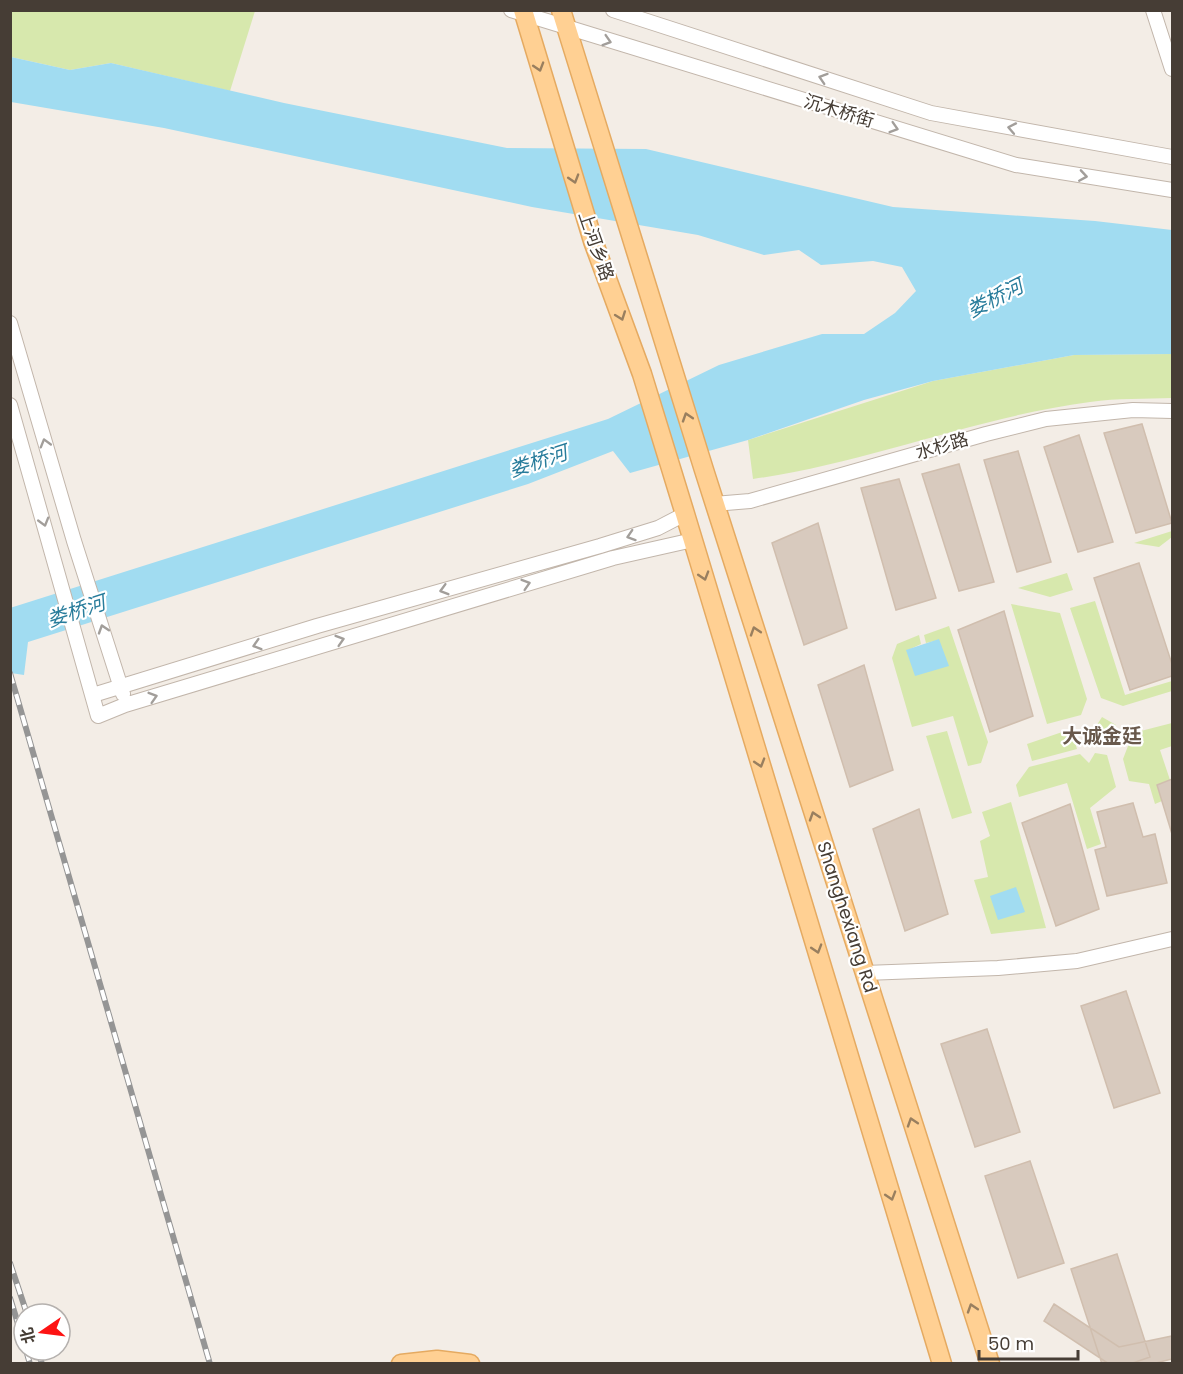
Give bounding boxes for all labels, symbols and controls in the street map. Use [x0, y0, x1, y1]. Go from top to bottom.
one-way arrow [601, 34, 612, 46]
one-way arrow [532, 61, 544, 72]
one-way arrow [818, 73, 829, 86]
street label: 沉木桥街 [801, 88, 877, 133]
one-way arrow [888, 121, 899, 133]
one-way arrow [1007, 122, 1017, 135]
one-way arrow [1078, 169, 1087, 181]
one-way arrow [567, 173, 579, 184]
street label: 上河乡路 [573, 208, 620, 284]
water label: 娄桥河 [962, 270, 1032, 324]
one-way arrow [613, 310, 626, 321]
one-way arrow [682, 412, 694, 423]
street label: 水杉路 [912, 426, 971, 465]
water label: 娄桥河 [505, 437, 575, 484]
one-way arrow [40, 438, 53, 448]
one-way arrow [37, 516, 49, 527]
one-way arrow [626, 529, 637, 541]
one-way arrow [696, 570, 709, 581]
one-way arrow [520, 579, 531, 591]
one-way arrow [439, 583, 450, 595]
water label: 娄桥河 [43, 587, 113, 634]
one-way arrow [98, 624, 110, 635]
one-way arrow [750, 626, 762, 637]
one-way arrow [334, 635, 345, 648]
one-way arrow [252, 638, 263, 650]
one-way arrow [147, 692, 158, 704]
district label: 大诚金廷 [1062, 722, 1142, 750]
one-way arrow [753, 757, 765, 767]
one-way arrow [809, 811, 822, 822]
street label: Shanghexiang Rd [811, 838, 884, 996]
one-way arrow [810, 943, 822, 954]
one-way arrow [907, 1117, 920, 1128]
one-way arrow [884, 1190, 896, 1201]
north arrow [12, 1302, 72, 1362]
one-way arrow [967, 1303, 979, 1314]
scale bar [979, 1323, 1078, 1361]
text: 北 [15, 1325, 41, 1346]
text: 50 m [988, 1331, 1034, 1356]

